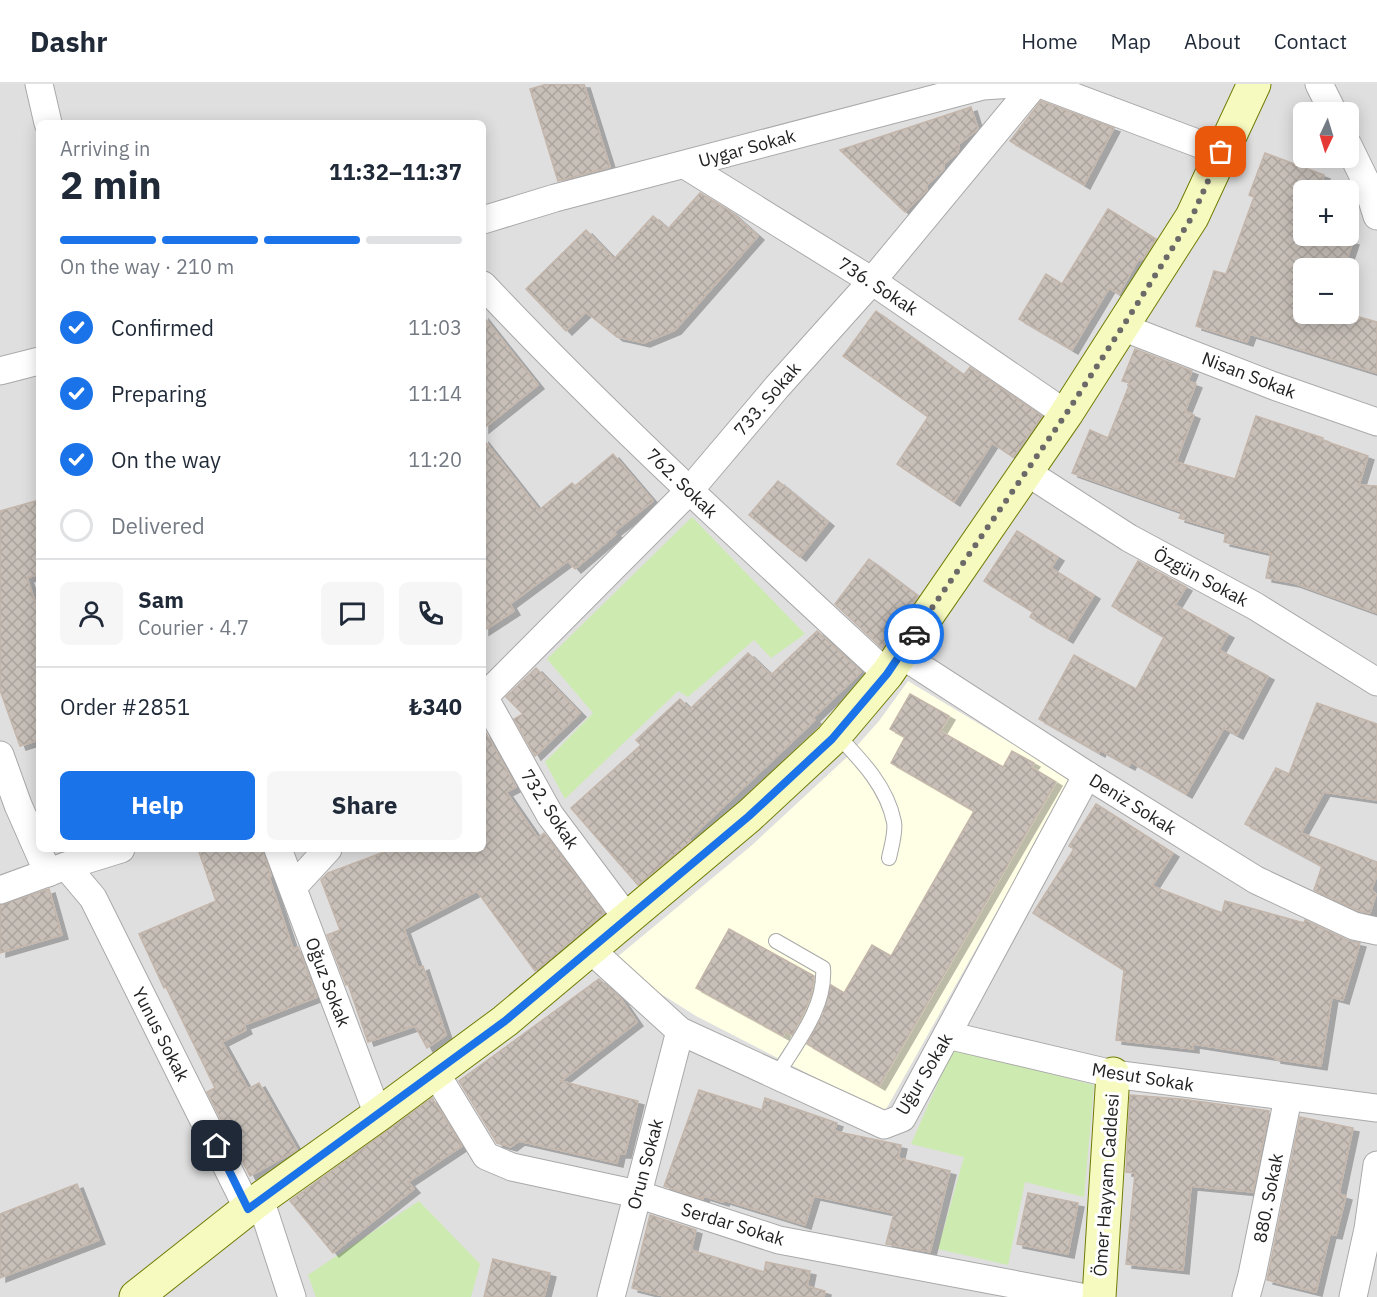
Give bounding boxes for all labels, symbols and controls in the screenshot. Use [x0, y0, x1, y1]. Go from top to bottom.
text: Dashr [30, 23, 108, 60]
text: Home [1021, 27, 1078, 55]
text: Map [1111, 27, 1151, 55]
text: About [1184, 27, 1241, 55]
text: Contact [1274, 27, 1347, 55]
north arrow [1293, 102, 1359, 168]
map controls [1293, 102, 1359, 324]
street label: Uygar Sokak [696, 124, 799, 172]
pin [1195, 126, 1246, 177]
text: Arriving in [60, 135, 150, 162]
icon: bag [1204, 135, 1237, 168]
text: 11:32–11:37 [329, 157, 462, 186]
text: 2 min [60, 159, 162, 210]
button: + [1293, 180, 1359, 246]
street label: 736. Sokak [834, 252, 923, 321]
text: On the way · 210 m [60, 253, 234, 280]
button: − [1293, 258, 1359, 324]
icon: check [60, 311, 93, 344]
text: Confirmed [111, 313, 214, 342]
text: 11:03 [408, 314, 462, 341]
street label: Nisan Sokak [1199, 347, 1300, 404]
street label: 733. Sokak [729, 357, 806, 441]
icon: check [60, 377, 93, 410]
text: Preparing [111, 379, 206, 408]
text: 11:14 [408, 380, 462, 407]
icon: check [60, 443, 93, 476]
street label: 762. Sokak [641, 443, 723, 523]
text: On the way [111, 445, 221, 474]
text: 11:20 [408, 446, 462, 473]
text: Delivered [111, 511, 205, 540]
street label: Özgün Sokak [1150, 542, 1253, 612]
button: person [60, 582, 123, 645]
button: chat [321, 582, 384, 645]
button: phone [399, 582, 462, 645]
text: Sam [138, 585, 184, 614]
courier [884, 604, 944, 664]
text: Courier · 4.7 [138, 614, 249, 641]
icon: car [898, 618, 931, 651]
text: Order #2851 [60, 692, 190, 721]
text: ₺340 [409, 692, 462, 721]
street label: 732. Sokak [516, 765, 585, 854]
street label: Deniz Sokak [1085, 768, 1181, 840]
button: Help [60, 771, 255, 840]
button: Share [267, 771, 462, 840]
street label: Oğuz Sokak [300, 934, 356, 1031]
street label: Yunus Sokak [127, 983, 195, 1085]
street label: Uğur Sokak [891, 1028, 958, 1119]
street label: Mesut Sokak [1090, 1058, 1196, 1097]
street label: Ömer Hayyam Caddesi [1088, 1093, 1124, 1277]
street label: Orun Sokak [622, 1116, 668, 1212]
pin [191, 1120, 242, 1171]
icon: home [200, 1129, 233, 1162]
street label: 880. Sokak [1248, 1151, 1288, 1245]
street label: Serdar Sokak [679, 1197, 788, 1251]

